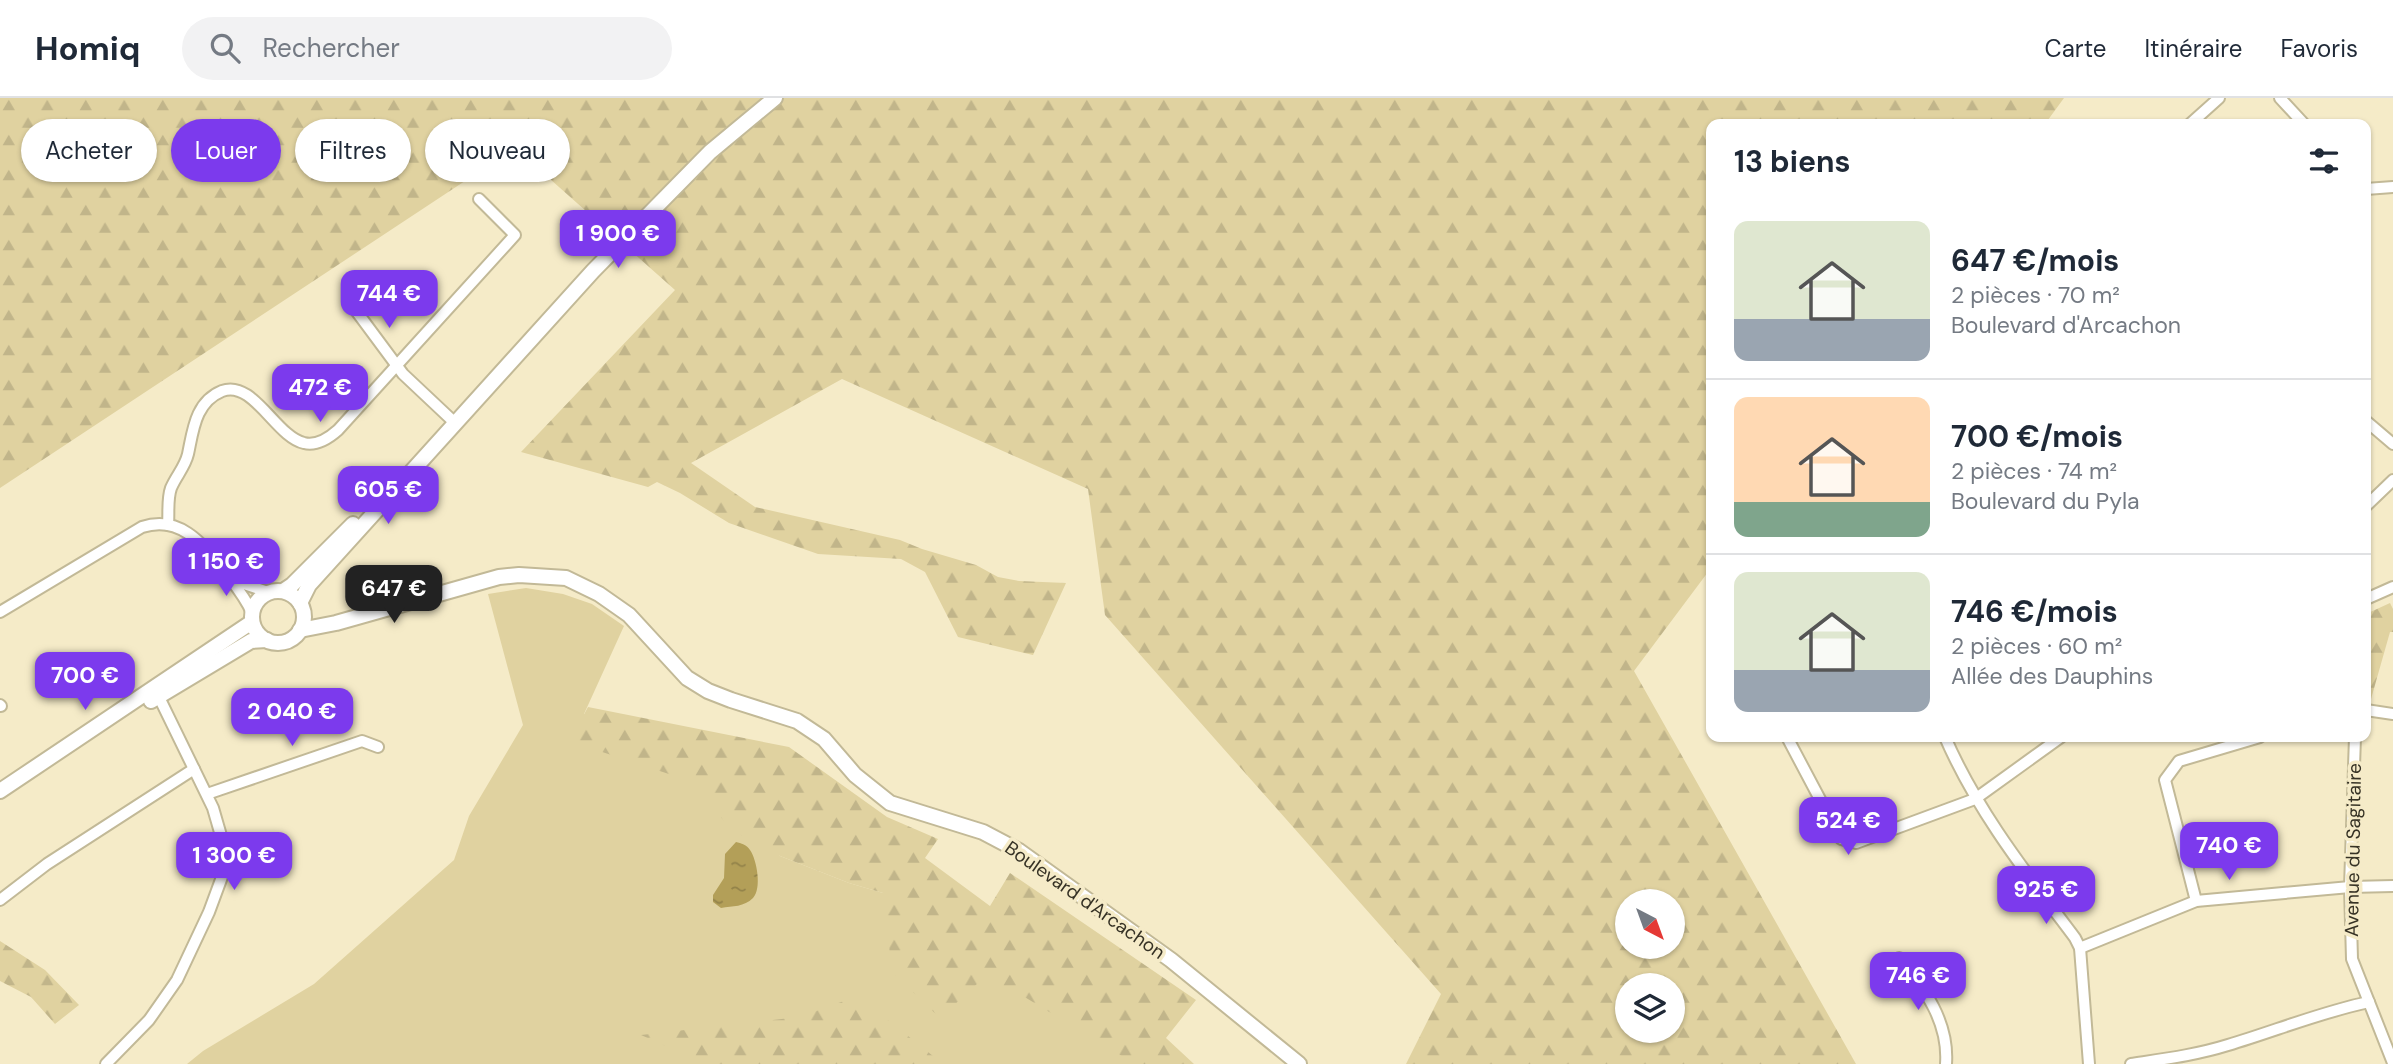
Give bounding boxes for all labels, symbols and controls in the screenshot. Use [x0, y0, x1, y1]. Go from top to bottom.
search box [182, 17, 672, 80]
text: Homiq [35, 27, 140, 70]
icon: search [206, 29, 244, 67]
text: Rechercher [262, 31, 400, 65]
text: Carte [2045, 33, 2106, 64]
text: Itinéraire [2144, 33, 2242, 64]
text: Favoris [2280, 33, 2358, 64]
chip: Acheter [21, 119, 157, 182]
chip: Louer [171, 119, 281, 182]
chip: Filtres [295, 119, 411, 182]
chip: Nouveau [425, 119, 570, 182]
text: 13 biens [1734, 142, 1850, 181]
icon: filters [2305, 142, 2343, 180]
pin: 1 900 € [553, 211, 683, 270]
text: 1 900 € [576, 218, 660, 248]
text: 647 €/mois [1951, 241, 2119, 280]
icon: home [1790, 249, 1874, 333]
pin: 744 € [340, 271, 438, 330]
text: 744 € [357, 278, 421, 308]
text: 2 pièces · 70 m² [1951, 280, 2120, 310]
text: Boulevard d'Arcachon [1951, 310, 2181, 340]
pin: 472 € [271, 364, 369, 424]
text: 472 € [288, 372, 352, 402]
text: 700 €/mois [1951, 417, 2123, 456]
icon: home [1790, 425, 1874, 509]
text: 2 pièces · 74 m² [1951, 456, 2117, 486]
pin: 605 € [339, 466, 437, 526]
text: 605 € [354, 474, 422, 504]
text: Boulevard du Pyla [1951, 486, 2140, 516]
pin: 1 150 € [161, 538, 291, 598]
text: 1 150 € [188, 546, 264, 576]
pin: 647 € [345, 566, 443, 625]
text: 647 € [361, 573, 427, 603]
text: 746 €/mois [1951, 592, 2118, 631]
icon: home [1790, 600, 1874, 684]
text: 2 pièces · 60 m² [1951, 631, 2122, 661]
pin: 700 € [36, 652, 134, 712]
text: 700 € [51, 660, 119, 690]
text: Allée des Dauphins [1951, 661, 2153, 691]
pin: 2 040 € [227, 688, 357, 748]
text: 2 040 € [247, 696, 337, 726]
street label: Avenue du Sagitaire [2339, 763, 2367, 937]
pin: 524 € [1799, 798, 1897, 857]
text: 524 € [1815, 805, 1881, 835]
pin: 740 € [2180, 822, 2278, 882]
text: 740 € [2196, 830, 2262, 860]
pin: 1 300 € [169, 832, 299, 892]
street label: Boulevard d'Arcachon [1000, 835, 1170, 965]
text: 1 300 € [192, 840, 276, 870]
pin: 925 € [1997, 866, 2095, 926]
text: 925 € [2013, 874, 2079, 904]
north arrow [1615, 889, 1685, 959]
map controls [1615, 889, 1685, 1043]
pin: 746 € [1869, 953, 1967, 1012]
text: 746 € [1886, 960, 1950, 990]
button: layers [1615, 973, 1685, 1043]

